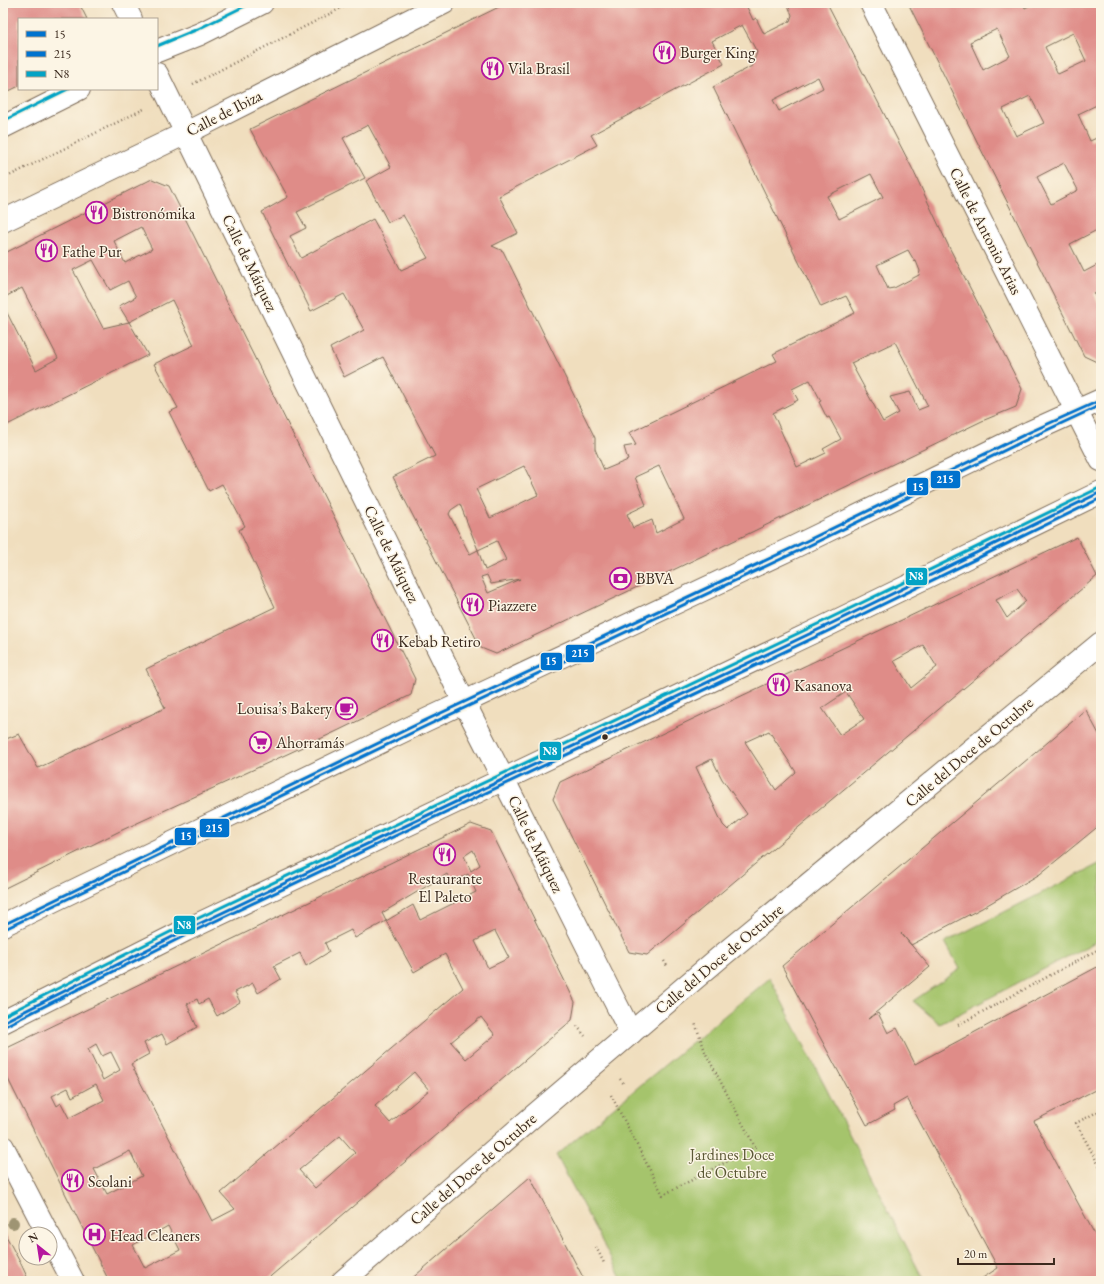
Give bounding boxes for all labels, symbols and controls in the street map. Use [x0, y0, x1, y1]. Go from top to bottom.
legend [18, 18, 158, 90]
text: 15 [54, 26, 66, 42]
restaurant icon: Burger King [652, 39, 678, 65]
place label: Burger King [680, 42, 756, 63]
text: 215 [54, 46, 72, 62]
restaurant icon: Vila Brasil [479, 55, 505, 81]
place label: Vila Brasil [508, 58, 570, 79]
text: N8 [54, 66, 70, 82]
street label: Calle de Ibiza [183, 85, 266, 141]
street label: Calle de Antonio Arias [945, 164, 1027, 298]
restaurant icon: Bistronómika [83, 200, 109, 226]
place label: Bistronómika [112, 203, 196, 224]
street label: Calle de Máiquez [217, 211, 283, 315]
restaurant icon: Fathe Pur [34, 238, 60, 264]
place label: Fathe Pur [62, 241, 122, 262]
line badge: 215 [930, 470, 961, 489]
text: 215 [936, 472, 954, 486]
line badge: 15 [906, 477, 929, 496]
text: 15 [912, 480, 924, 494]
street label: Calle de Máiquez [359, 502, 425, 606]
bank icon: BBVA [607, 565, 633, 591]
line badge: N8 [905, 567, 928, 586]
place label: BBVA [636, 568, 675, 589]
text: N8 [909, 569, 924, 583]
restaurant icon: Piazzere [459, 592, 485, 618]
place label: Piazzere [488, 595, 537, 616]
restaurant icon: Kebab Retiro [369, 628, 395, 654]
place label: Kebab Retiro [398, 631, 481, 652]
line badge: 215 [565, 644, 595, 663]
text: 215 [571, 646, 589, 660]
line badge: 15 [540, 652, 563, 671]
text: 15 [545, 654, 557, 668]
restaurant icon: Kasanova [765, 672, 791, 698]
place label: Kasanova [794, 675, 853, 696]
street label: Calle del Doce de Octubre [900, 692, 1038, 812]
cafe icon: Louisa’s Bakery [334, 695, 360, 721]
place label: Louisa’s Bakery [237, 698, 333, 719]
supermarket icon: Ahorramás [247, 729, 273, 755]
place label: Ahorramás [275, 732, 344, 753]
unlabelled marker [600, 732, 610, 742]
line badge: N8 [539, 741, 562, 761]
text: N8 [543, 744, 558, 758]
street label: Calle de Máiquez [503, 792, 569, 896]
line badge: 215 [199, 818, 230, 838]
text: 215 [205, 821, 223, 835]
line badge: 15 [174, 827, 197, 846]
text: 15 [180, 829, 192, 843]
restaurant icon: Restaurante El Paleto [432, 842, 458, 868]
place label: Restaurante El Paleto [408, 868, 482, 907]
street label: Calle del Doce de Octubre [650, 899, 788, 1019]
line badge: N8 [173, 915, 196, 935]
text: N8 [177, 918, 192, 932]
street label: Calle del Doce de Octubre [405, 1108, 541, 1230]
park label: Jardines Doce de Octubre [688, 1144, 774, 1183]
restaurant icon: Scolani [60, 1168, 86, 1194]
place label: Scolani [88, 1171, 132, 1192]
hospital icon: Head Cleaners [81, 1222, 107, 1248]
place label: Head Cleaners [110, 1225, 200, 1246]
north arrow [18, 1226, 58, 1266]
text: N [26, 1229, 40, 1246]
scale bar [958, 1240, 1054, 1266]
text: 20 m [964, 1246, 988, 1262]

